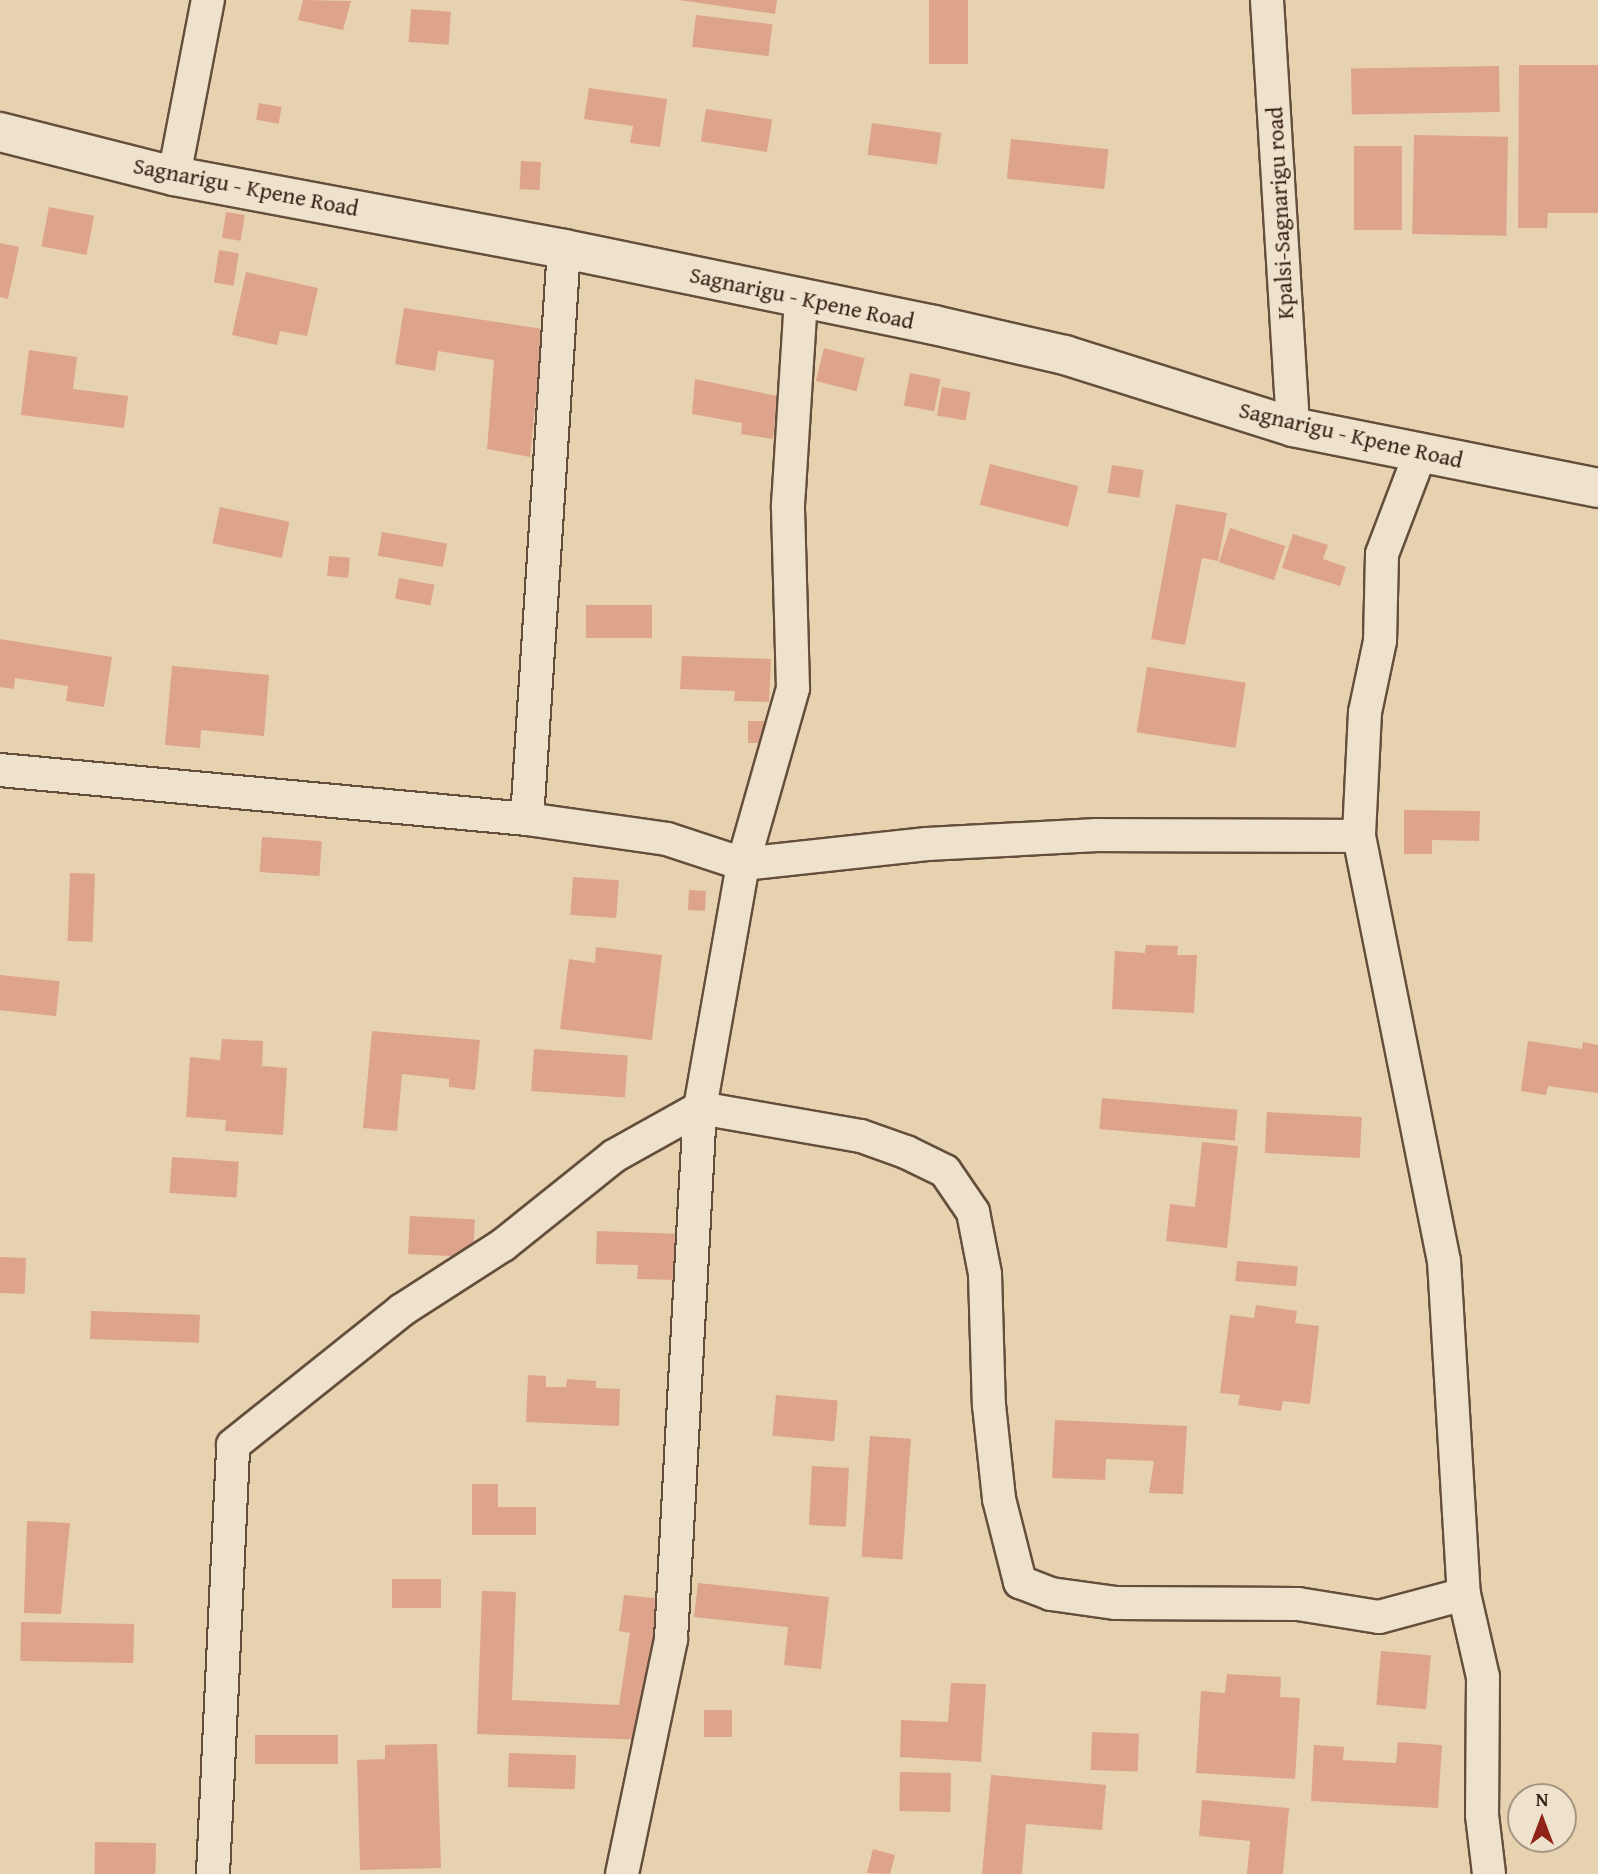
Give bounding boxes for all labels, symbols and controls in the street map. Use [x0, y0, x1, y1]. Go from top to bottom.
street label: Kpalsi-Sagnarigu road [1261, 106, 1299, 320]
street label: Sagnarigu - Kpene Road [131, 152, 361, 222]
street label: Sagnarigu - Kpene Road [687, 261, 917, 335]
street label: Sagnarigu - Kpene Road [1236, 396, 1466, 474]
north arrow [1507, 1783, 1577, 1853]
text: N [1536, 1785, 1548, 1813]

